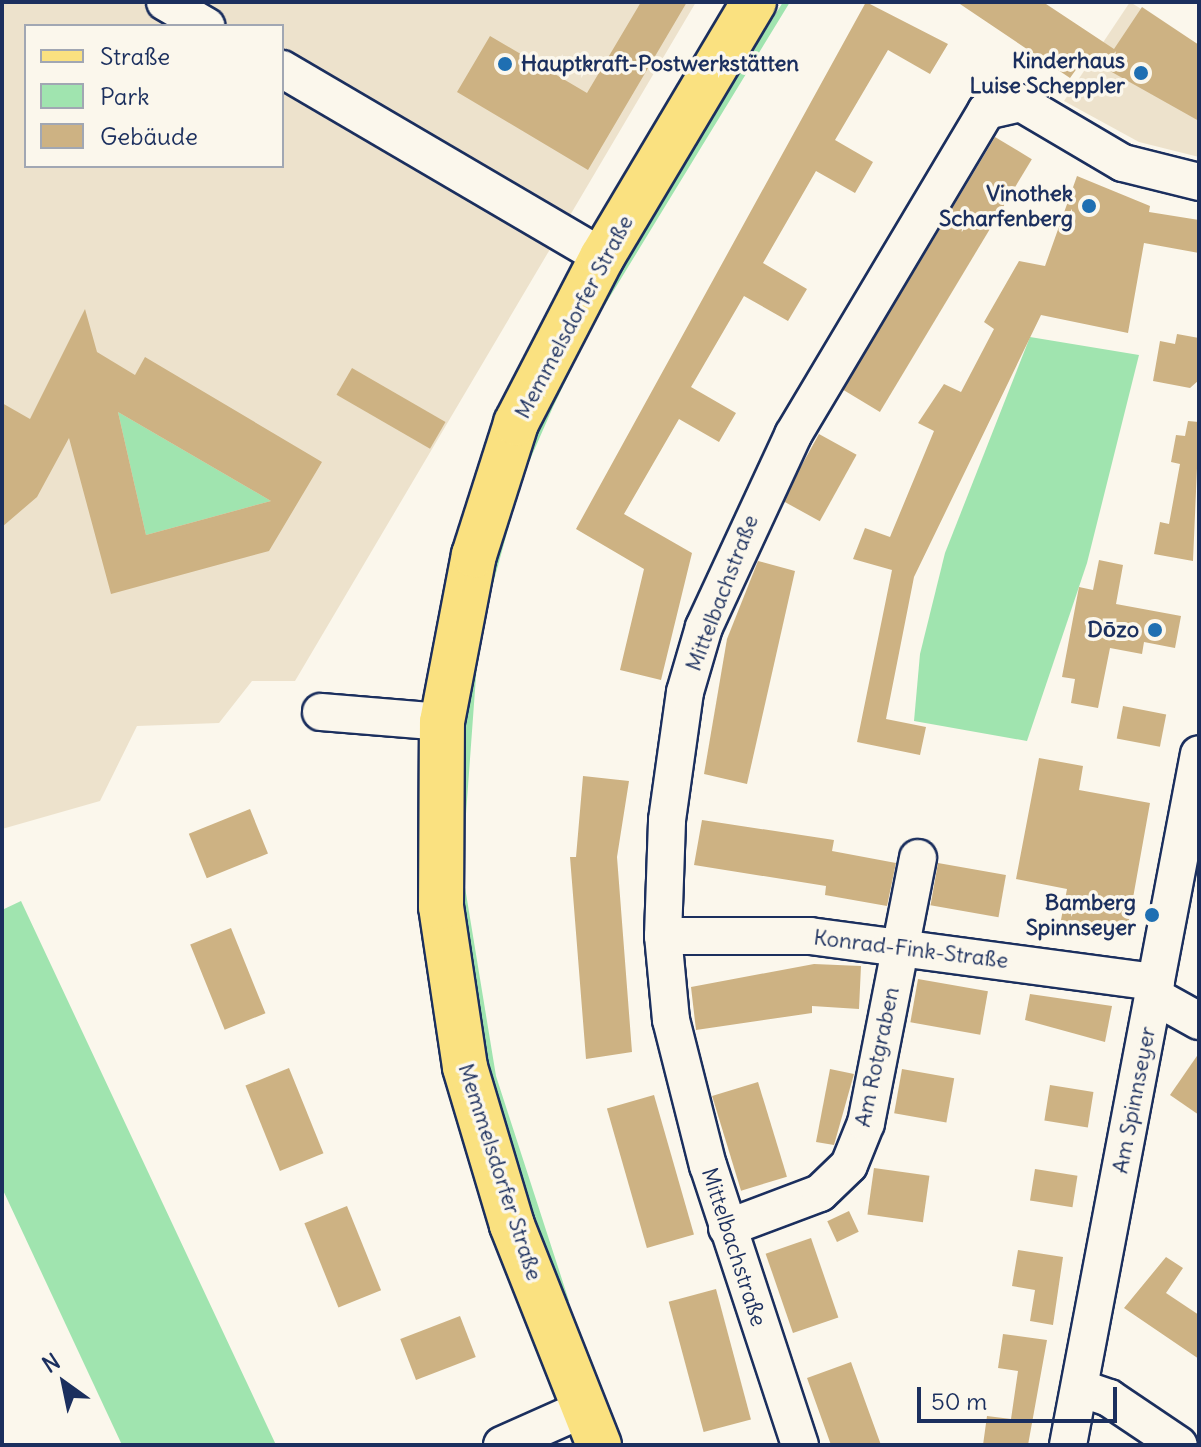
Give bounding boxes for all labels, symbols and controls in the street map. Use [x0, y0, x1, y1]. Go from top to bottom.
legend [24, 24, 284, 168]
text: Straße [100, 41, 170, 71]
place label: Kinderhaus Luise Scheppler [970, 47, 1125, 98]
place label: Hauptkraft-Postwerkstätten [521, 51, 799, 77]
marker: Hauptkraft-Postwerkstätten [496, 55, 514, 73]
marker: Kinderhaus Luise Scheppler [1132, 64, 1150, 82]
text: Park [100, 81, 150, 111]
text: Gebäude [100, 121, 198, 151]
place label: Vinothek Scharfenberg [939, 180, 1073, 232]
marker: Vinothek Scharfenberg [1080, 197, 1098, 215]
street label: Memmelsdorfer Straße [509, 211, 639, 423]
street label: Mittelbachstraße [680, 511, 764, 675]
place label: Dōzo [1087, 617, 1139, 643]
marker: Dōzo [1146, 621, 1164, 639]
place label: Bamberg Spinnseyer [1026, 889, 1136, 940]
marker: Bamberg Spinnseyer [1143, 906, 1161, 924]
street label: Konrad-Fink-Straße [812, 924, 1010, 974]
street label: Am Rotgraben [849, 985, 905, 1129]
street label: Am Spinnseyer [1107, 1024, 1161, 1176]
street label: Memmelsdorfer Straße [452, 1060, 548, 1284]
street label: Mittelbachstraße [696, 1164, 772, 1330]
north arrow [24, 1343, 104, 1423]
text: N [37, 1347, 65, 1379]
scale bar [921, 1371, 1121, 1421]
text: 50 m [931, 1386, 987, 1416]

